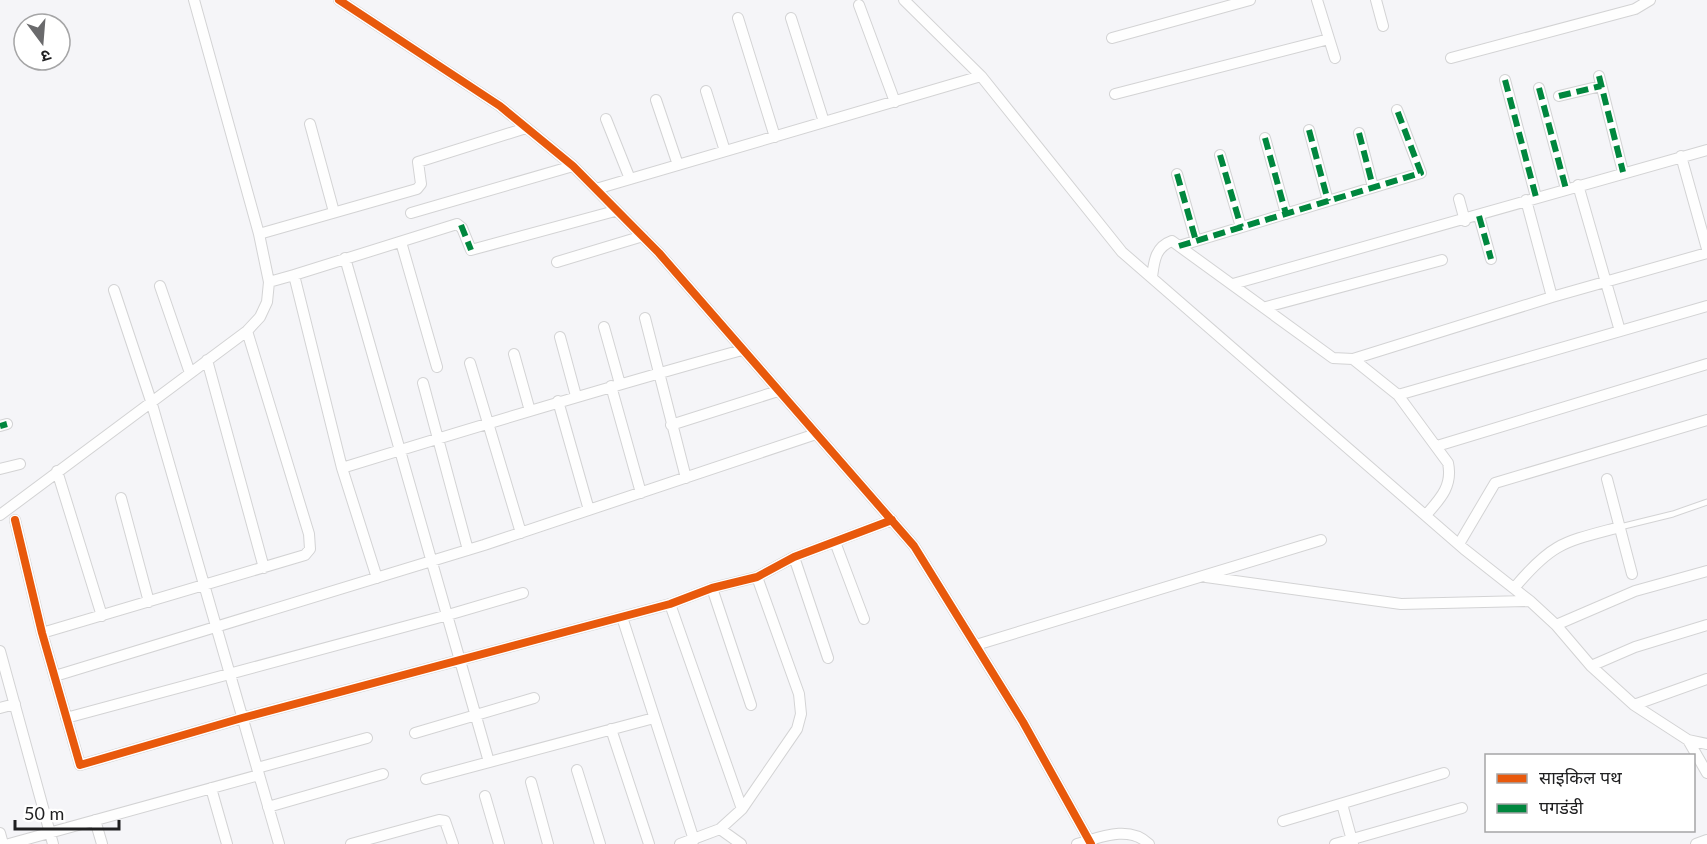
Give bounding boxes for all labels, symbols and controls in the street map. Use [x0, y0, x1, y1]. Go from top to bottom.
north arrow [12, 12, 72, 72]
text: उ [39, 46, 53, 67]
legend [1485, 754, 1695, 832]
text: साइकिल पथ [1539, 766, 1622, 788]
scale bar [15, 793, 118, 831]
text: पगडंडी [1539, 796, 1584, 818]
text: 50 m [24, 802, 64, 824]

